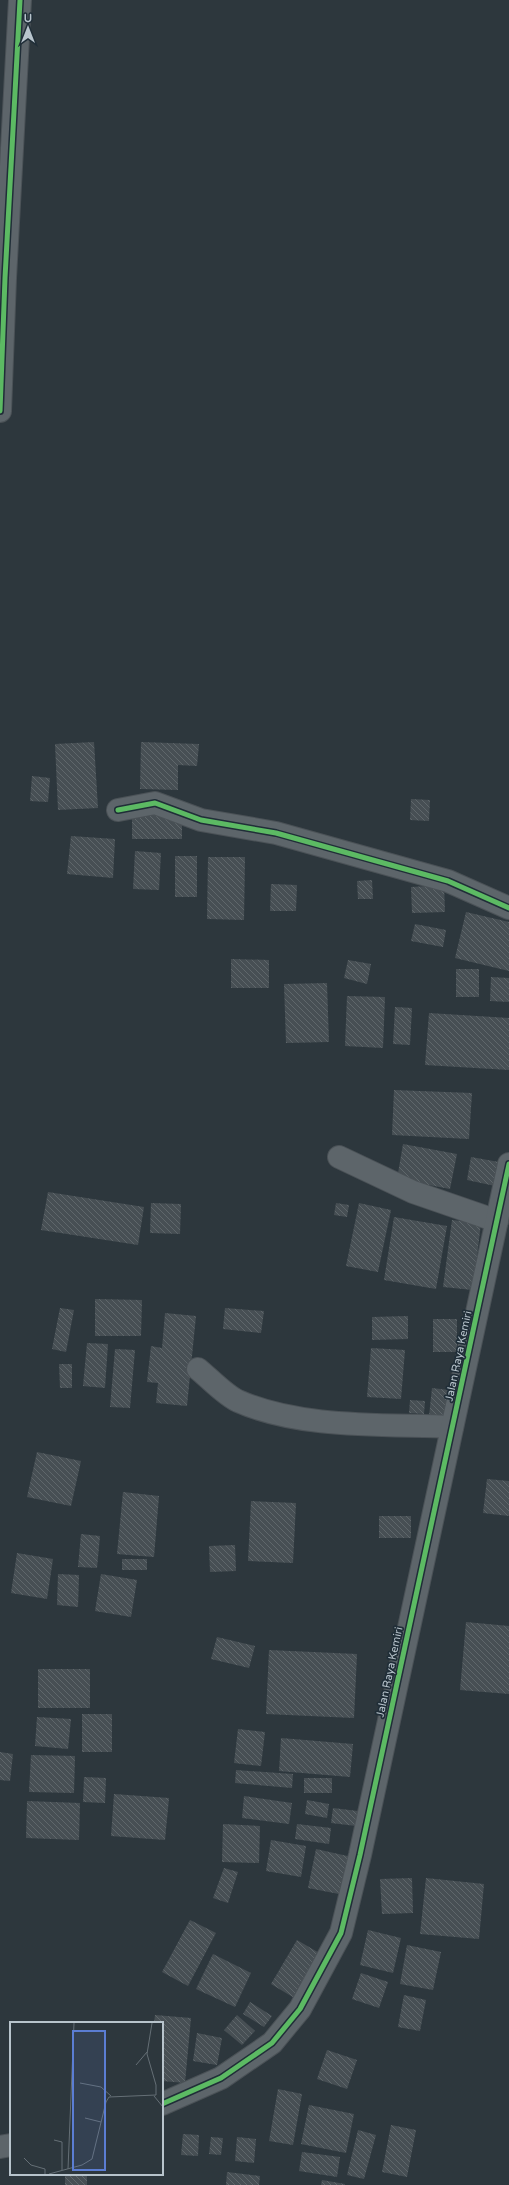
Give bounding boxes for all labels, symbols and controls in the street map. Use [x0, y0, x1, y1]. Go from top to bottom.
north arrow [8, 8, 48, 48]
text: U [24, 12, 32, 25]
street label: Jalan Raya Kemiri [443, 1310, 474, 1402]
street label: Jalan Raya Kemiri [374, 1626, 405, 1718]
inset map [10, 2022, 163, 2175]

